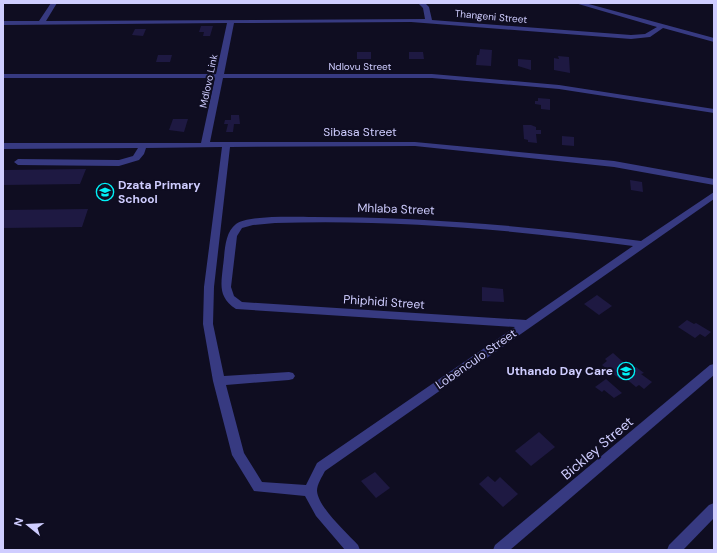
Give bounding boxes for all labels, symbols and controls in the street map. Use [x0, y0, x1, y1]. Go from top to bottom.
street label: Thangeni Street [454, 7, 528, 26]
street label: Mdlovo Link [196, 53, 221, 109]
street label: Ndlovu Street [328, 60, 392, 73]
street label: Sibasa Street [323, 124, 397, 140]
place label: Dzata Primary School [118, 177, 201, 207]
school or university icon: Dzata Primary School [95, 182, 115, 202]
street label: Mhlaba Street [357, 200, 435, 218]
street label: Phiphidi Street [343, 291, 426, 313]
street label: Lobenculo Street [432, 325, 520, 393]
school or university icon: Uthando Day Care [616, 361, 636, 381]
place label: Uthando Day Care [506, 363, 613, 379]
street label: Bickley Street [557, 413, 637, 483]
north arrow [8, 505, 48, 545]
text: N [11, 516, 26, 528]

